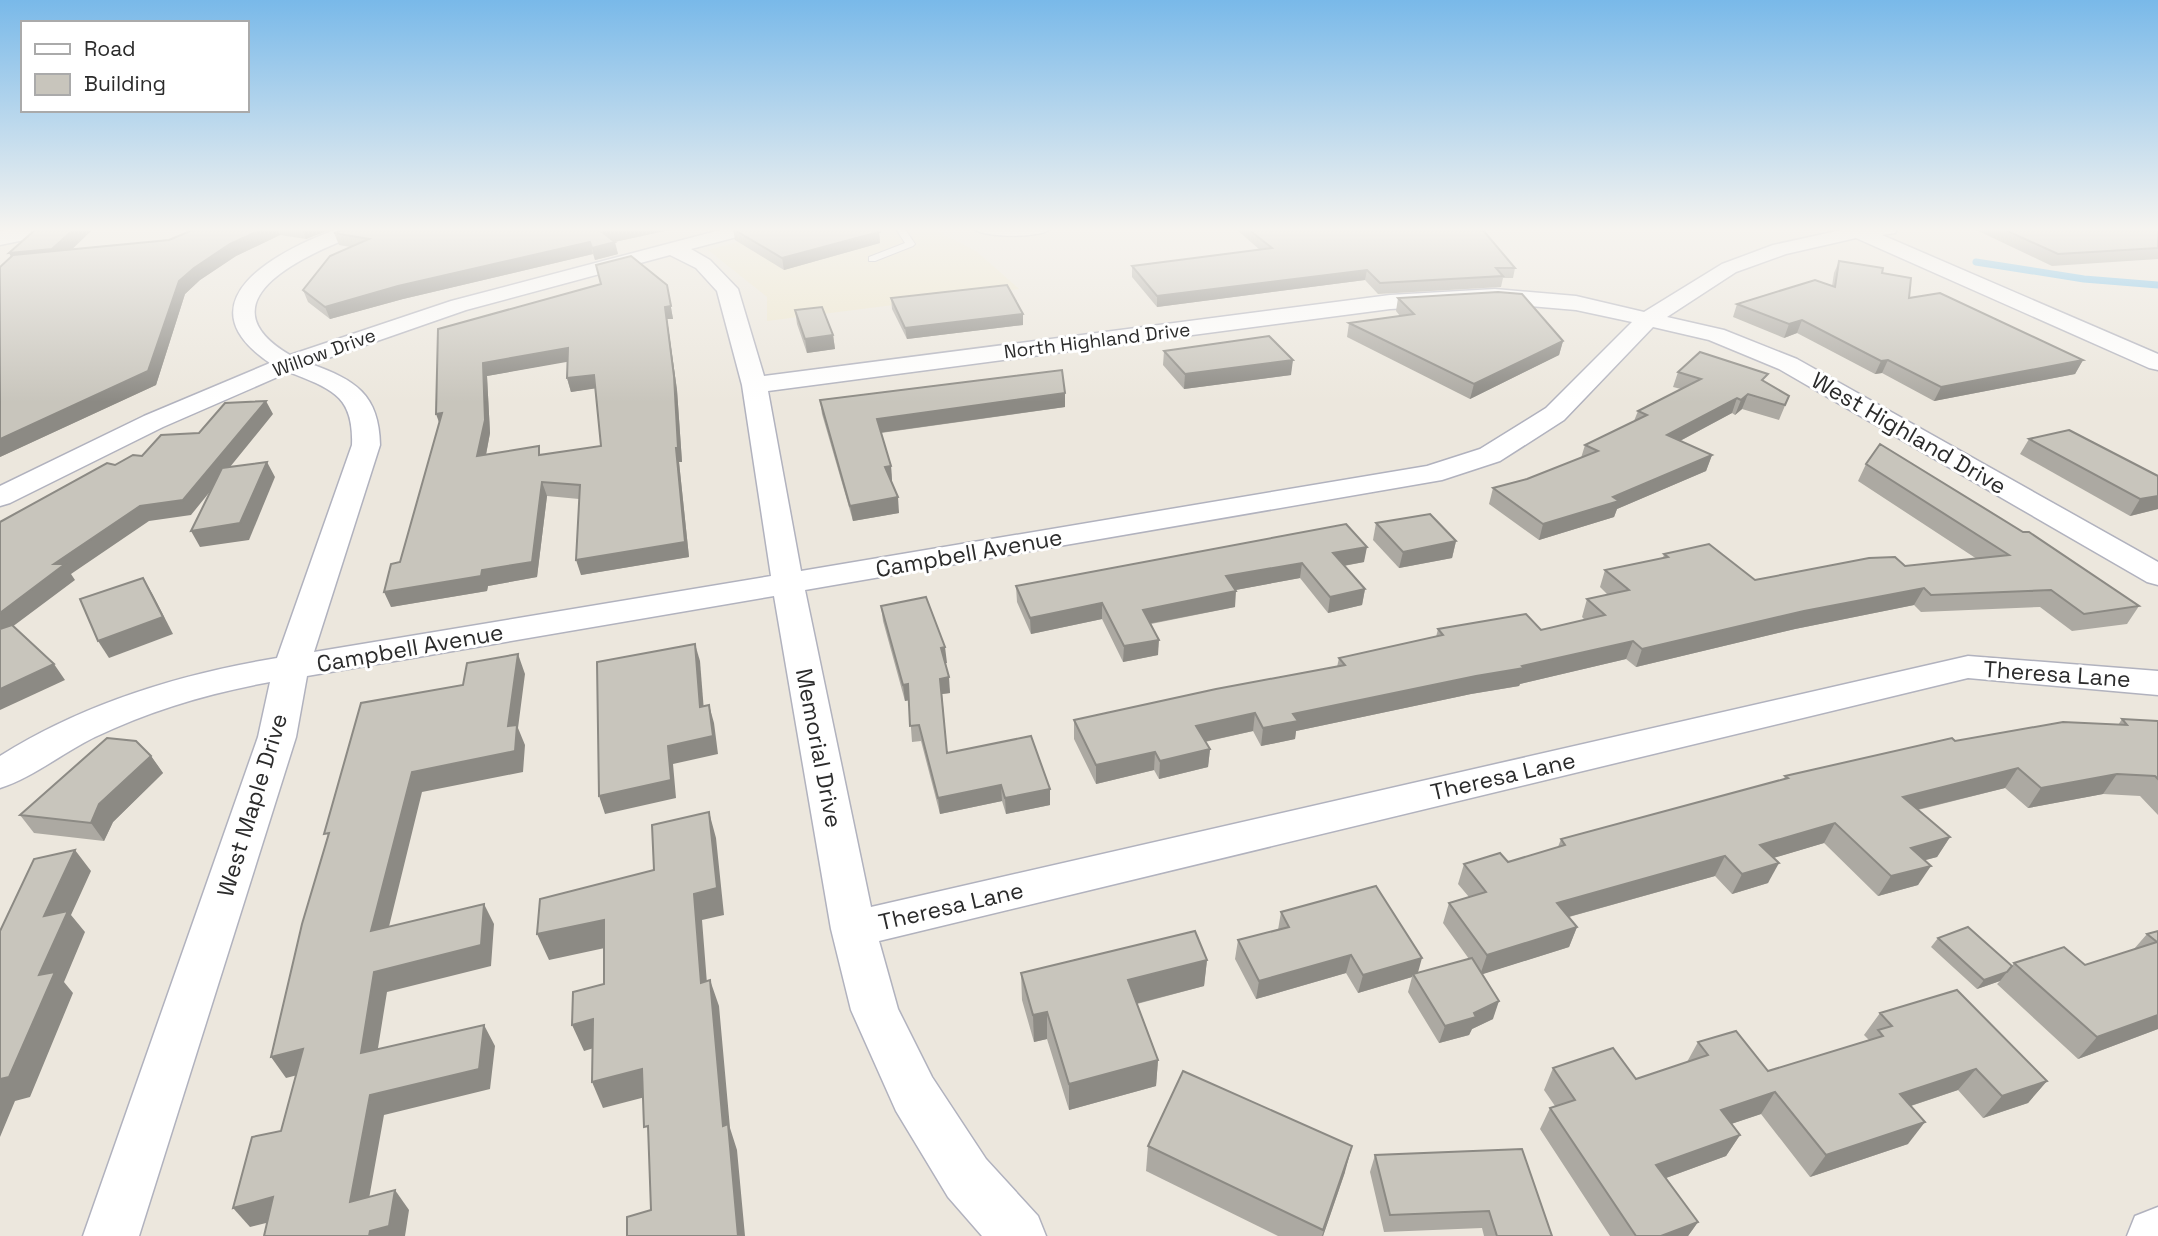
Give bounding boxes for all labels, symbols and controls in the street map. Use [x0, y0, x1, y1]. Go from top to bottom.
legend [21, 21, 248, 112]
text: Road [84, 35, 136, 62]
text: Building [84, 70, 166, 97]
street label: North Highland Drive [1002, 317, 1192, 364]
street label: Willow Drive [269, 322, 379, 383]
street label: West Highland Drive [1806, 365, 2012, 501]
street label: Campbell Avenue [873, 522, 1065, 584]
street label: Campbell Avenue [314, 617, 506, 679]
street label: Theresa Lane [1982, 654, 2132, 694]
street label: Memorial Drive [789, 666, 849, 830]
street label: West Maple Drive [210, 710, 294, 900]
street label: Theresa Lane [1428, 745, 1578, 807]
street label: Theresa Lane [876, 875, 1026, 937]

